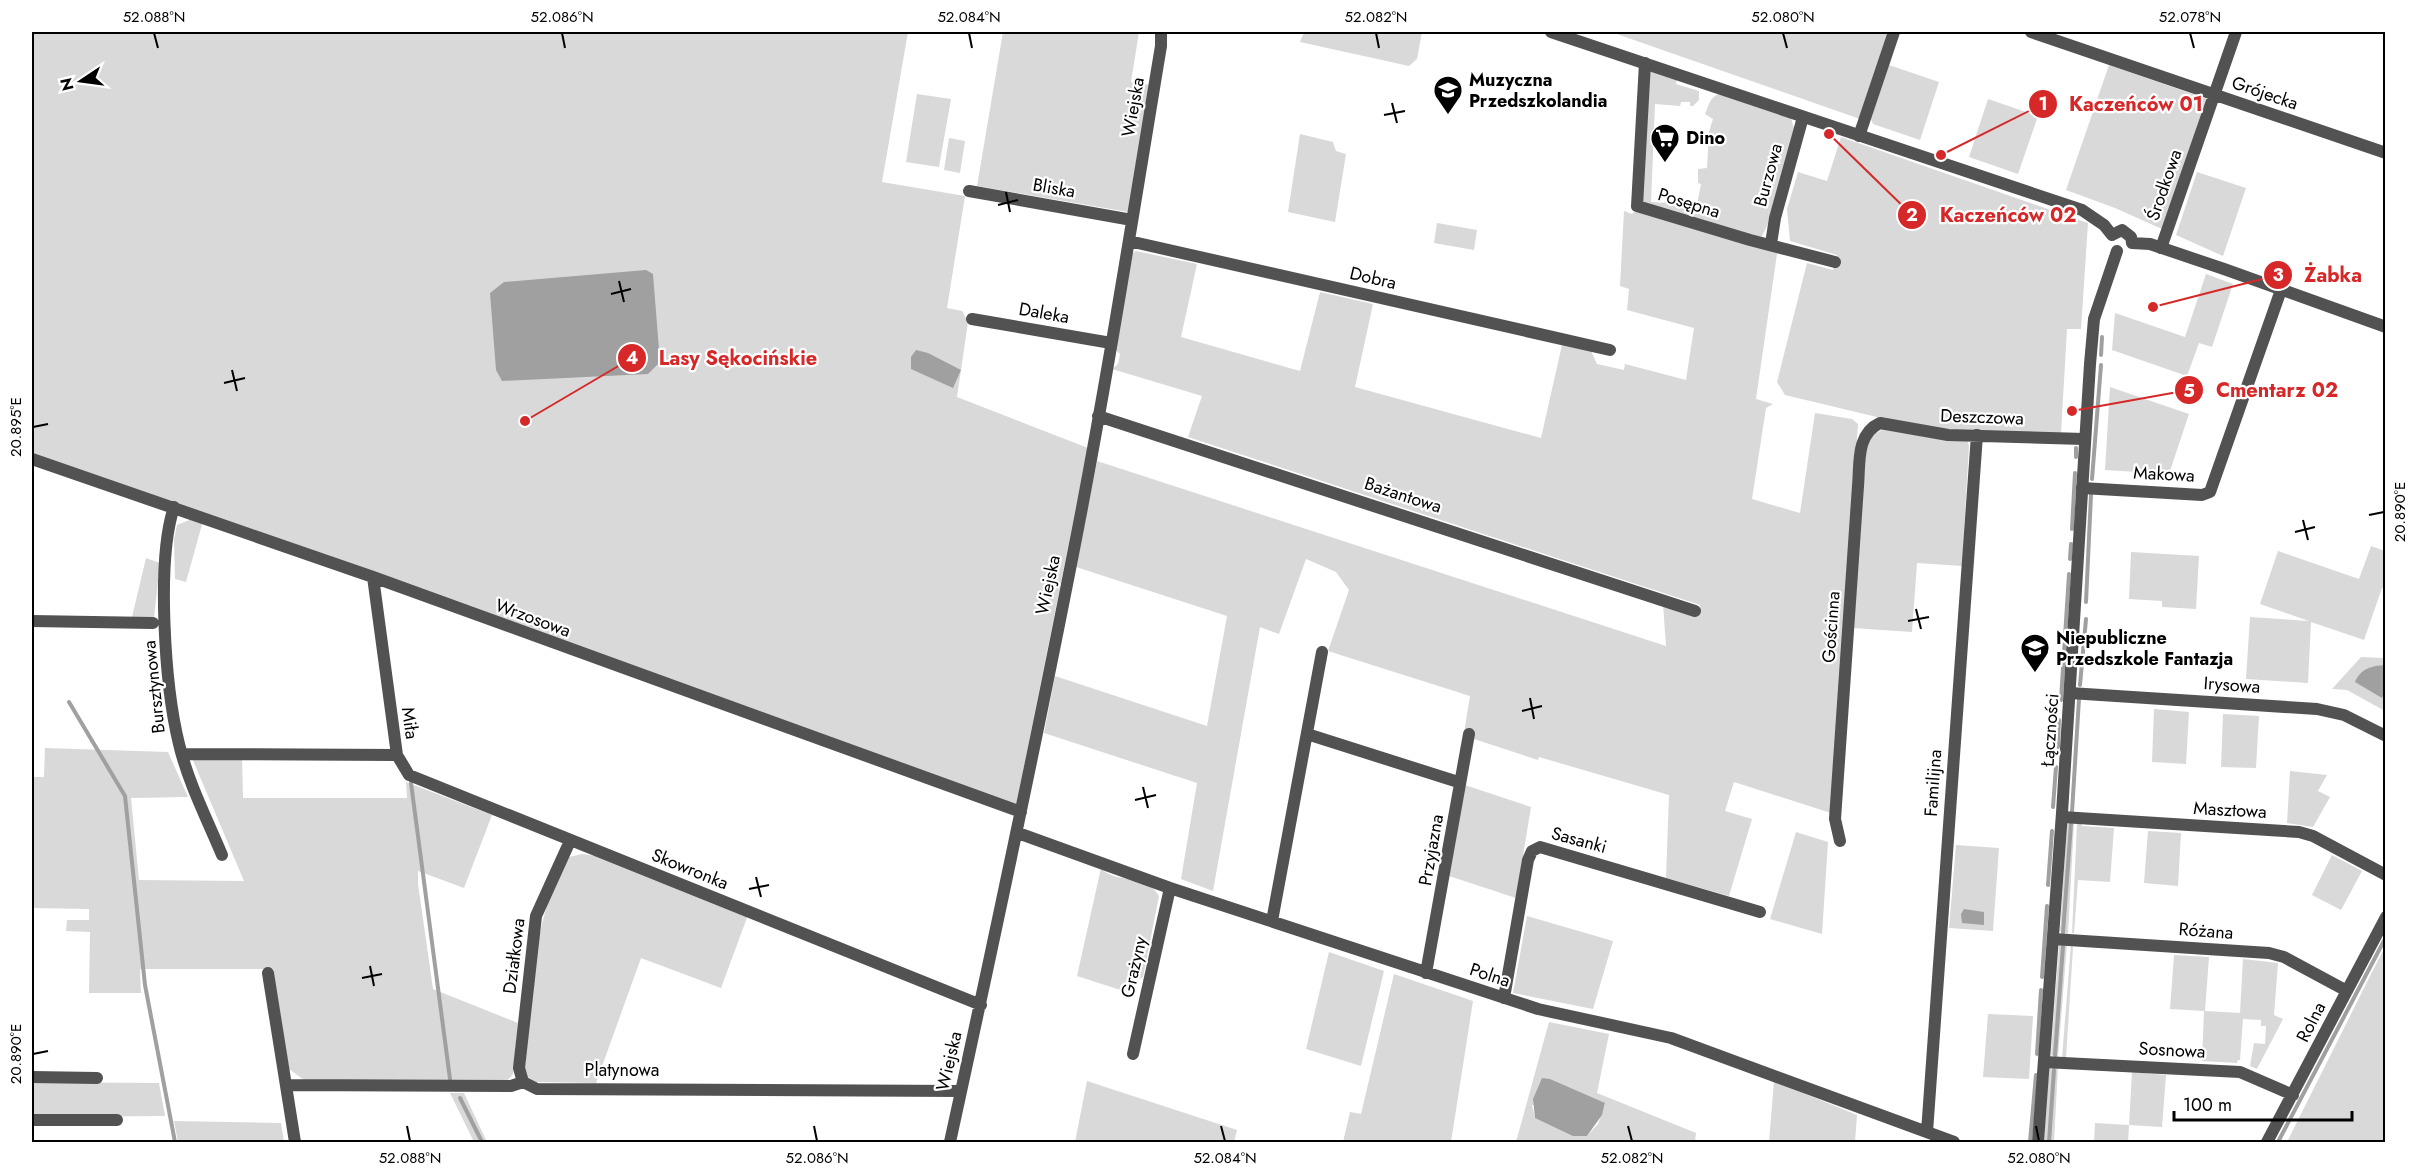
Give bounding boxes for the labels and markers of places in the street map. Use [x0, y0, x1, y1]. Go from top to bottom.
place label: Muzyczna Przedszkolandia [1469, 67, 1607, 114]
school or university icon: Muzyczna Przedszkolandia [1432, 74, 1464, 116]
callout: Kaczeńców 01 [2028, 85, 2215, 123]
supermarket icon: Dino [1649, 122, 1681, 164]
place label: Dino [1686, 125, 1726, 151]
callout: Kaczeńców 02 [1897, 196, 2088, 234]
callout: Żabka [2263, 256, 2374, 294]
callout: Lasy Sękocińskie [617, 339, 829, 377]
callout: Cmentarz 02 [2174, 371, 2350, 409]
place label: Niepubliczne Przedszkole Fantazja [2056, 625, 2233, 672]
school or university icon: Niepubliczne Przedszkole Fantazja [2019, 632, 2051, 674]

